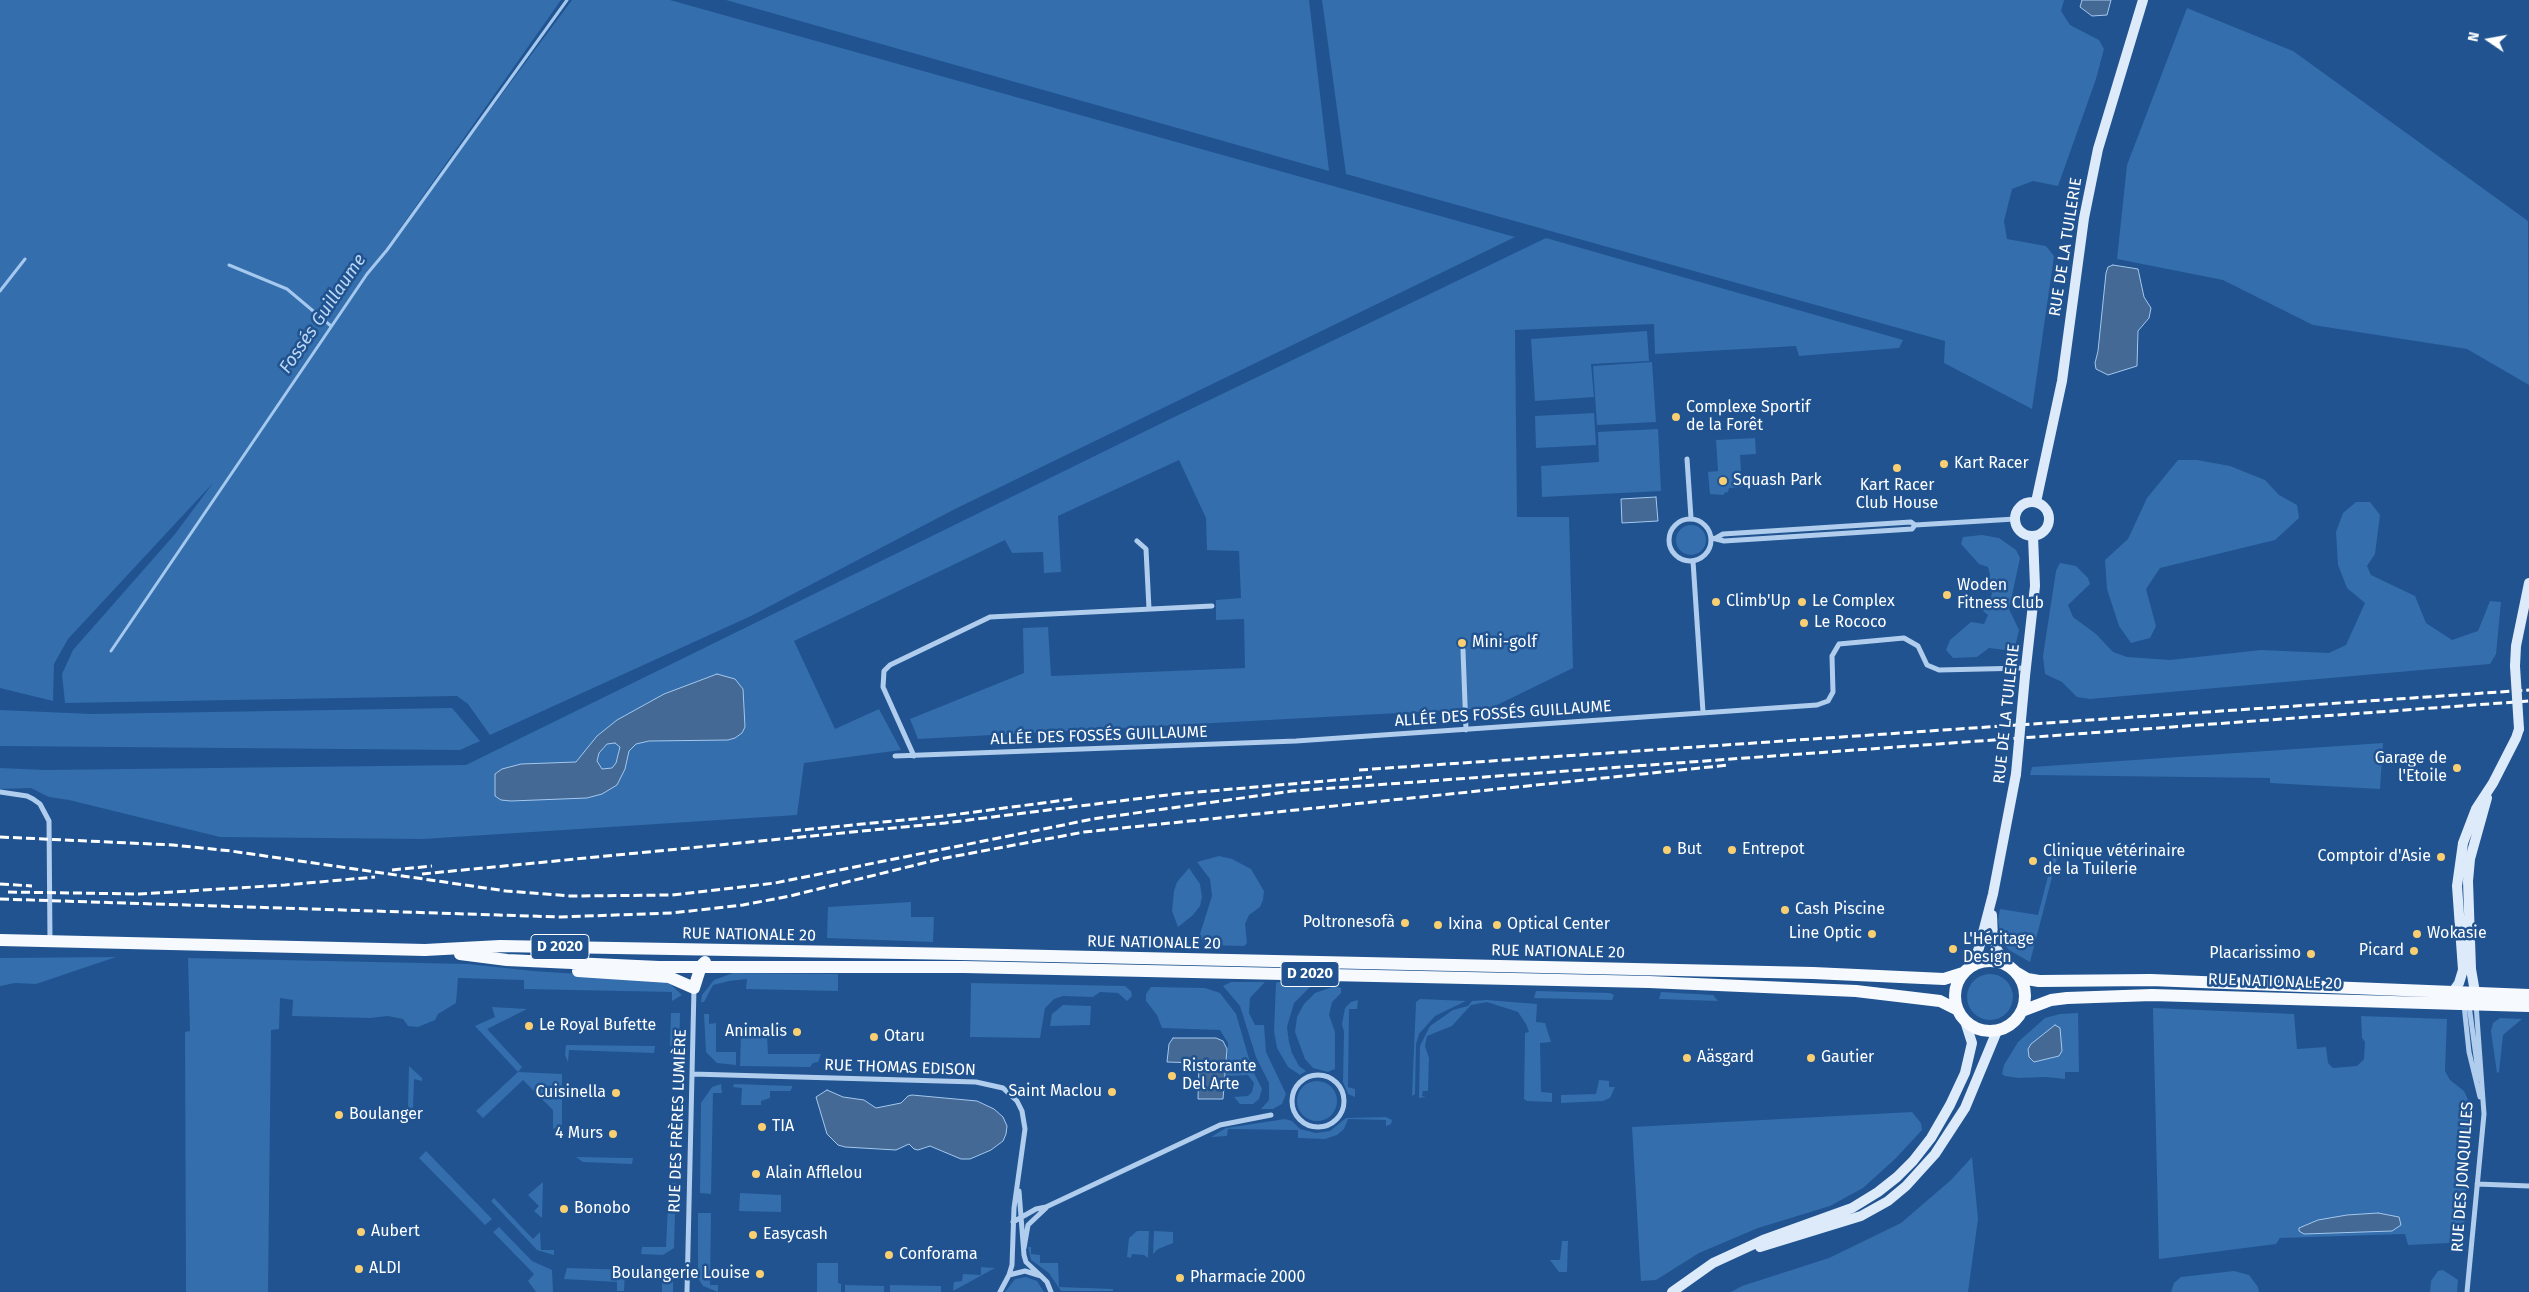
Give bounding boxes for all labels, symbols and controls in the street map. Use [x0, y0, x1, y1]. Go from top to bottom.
north arrow [2464, 15, 2514, 65]
text: N [2465, 30, 2483, 43]
street label: RUE DE LA TUILERIE [2046, 176, 2086, 318]
water label: Fossés Guillaume [275, 250, 371, 378]
place label: Complexe Sportif de la Forêt [1686, 398, 1810, 436]
marker: Complexe Sportif de la Forêt [1670, 411, 1682, 423]
place label: Kart Racer [1954, 454, 2029, 474]
marker: Kart Racer [1938, 458, 1950, 470]
marker: Kart Racer Club House [1891, 462, 1903, 474]
place label: Squash Park [1733, 471, 1822, 491]
marker: Squash Park [1717, 475, 1729, 487]
place label: Kart Racer Club House [1856, 476, 1938, 514]
place label: Woden Fitness Club [1957, 576, 2044, 614]
marker: Woden Fitness Club [1941, 589, 1953, 601]
place label: Climb'Up [1726, 592, 1791, 612]
place label: Le Complex [1812, 592, 1895, 612]
marker: Climb'Up [1710, 596, 1722, 608]
marker: Le Complex [1796, 596, 1808, 608]
place label: Le Rococo [1814, 613, 1887, 633]
marker: Le Rococo [1798, 617, 1810, 629]
place label: Mini-golf [1472, 633, 1537, 653]
marker: Mini-golf [1456, 637, 1468, 649]
street label: RUE DE LA TUILERIE [1990, 643, 2024, 785]
street label: ALLÉE DES FOSSÉS GUILLAUME [1394, 697, 1612, 731]
street label: ALLÉE DES FOSSÉS GUILLAUME [990, 723, 1208, 749]
place label: Garage de l'Etoile [2375, 749, 2447, 787]
marker: Garage de l'Etoile [2451, 762, 2463, 774]
place label: But [1677, 840, 1702, 860]
place label: Entrepot [1742, 840, 1805, 860]
place label: Clinique vétérinaire de la Tuilerie [2043, 842, 2185, 880]
marker: But [1661, 844, 1673, 856]
marker: Entrepot [1726, 844, 1738, 856]
place label: Comptoir d'Asie [2318, 847, 2431, 867]
marker: Comptoir d'Asie [2435, 851, 2447, 863]
marker: Clinique vétérinaire de la Tuilerie [2027, 855, 2039, 867]
place label: Cash Piscine [1795, 900, 1885, 920]
marker: Cash Piscine [1779, 904, 1791, 916]
place label: Poltronesofà [1303, 913, 1395, 933]
place label: Ixina [1448, 915, 1483, 935]
place label: Optical Center [1507, 915, 1610, 935]
marker: Poltronesofà [1399, 917, 1411, 929]
marker: Ixina [1432, 919, 1444, 931]
marker: Optical Center [1491, 919, 1503, 931]
street label: RUE NATIONALE 20 [682, 924, 816, 946]
place label: Line Optic [1789, 924, 1862, 944]
place label: Wokasie [2427, 924, 2487, 944]
marker: Line Optic [1866, 928, 1878, 940]
marker: Wokasie [2411, 928, 2423, 940]
place label: L'Héritage Design [1963, 930, 2034, 968]
street label: RUE NATIONALE 20 [1087, 932, 1221, 954]
road number: D 2020 [531, 934, 589, 960]
street label: RUE NATIONALE 20 [1491, 941, 1625, 963]
place label: Picard [2359, 941, 2404, 961]
marker: L'Héritage Design [1947, 943, 1959, 955]
place label: Placarissimo [2209, 944, 2301, 964]
marker: Picard [2408, 945, 2420, 957]
marker: Placarissimo [2305, 948, 2317, 960]
road number: D 2020 [1281, 962, 1339, 986]
street label: RUE NATIONALE 20 [2208, 970, 2342, 994]
place label: Le Royal Bufette [539, 1016, 656, 1036]
marker: Le Royal Bufette [523, 1020, 535, 1032]
place label: Animalis [725, 1022, 787, 1042]
marker: Animalis [791, 1026, 803, 1038]
place label: Otaru [884, 1027, 925, 1047]
street label: RUE DES FRÈRES LUMIÈRE [665, 1029, 691, 1213]
marker: Otaru [868, 1031, 880, 1043]
place label: Aäsgard [1697, 1048, 1754, 1068]
place label: Gautier [1821, 1048, 1874, 1068]
marker: Aäsgard [1681, 1052, 1693, 1064]
marker: Gautier [1805, 1052, 1817, 1064]
street label: RUE THOMAS EDISON [824, 1056, 976, 1080]
place label: Ristorante Del Arte [1182, 1057, 1256, 1095]
marker: Ristorante Del Arte [1166, 1070, 1178, 1082]
place label: Saint Maclou [1009, 1082, 1102, 1102]
place label: Cuisinella [535, 1083, 606, 1103]
marker: Saint Maclou [1106, 1086, 1118, 1098]
marker: Cuisinella [610, 1087, 622, 1099]
street label: RUE DES JONQUILLES [2448, 1101, 2478, 1253]
place label: Boulanger [349, 1105, 423, 1125]
marker: Boulanger [333, 1109, 345, 1121]
place label: TIA [772, 1117, 794, 1137]
marker: TIA [756, 1121, 768, 1133]
place label: 4 Murs [555, 1124, 603, 1144]
marker: 4 Murs [607, 1128, 619, 1140]
place label: Alain Afflelou [766, 1164, 863, 1184]
marker: Alain Afflelou [750, 1168, 762, 1180]
place label: Bonobo [574, 1199, 631, 1219]
marker: Bonobo [558, 1203, 570, 1215]
place label: Aubert [371, 1222, 420, 1242]
place label: Easycash [763, 1225, 828, 1245]
marker: Aubert [355, 1226, 367, 1238]
marker: Easycash [747, 1229, 759, 1241]
place label: Conforama [899, 1245, 978, 1265]
marker: Conforama [883, 1249, 895, 1261]
place label: ALDI [369, 1259, 401, 1279]
marker: ALDI [353, 1263, 365, 1275]
place label: Boulangerie Louise [612, 1264, 750, 1284]
marker: Boulangerie Louise [754, 1268, 766, 1280]
place label: Pharmacie 2000 [1190, 1268, 1305, 1288]
marker: Pharmacie 2000 [1174, 1272, 1186, 1284]

